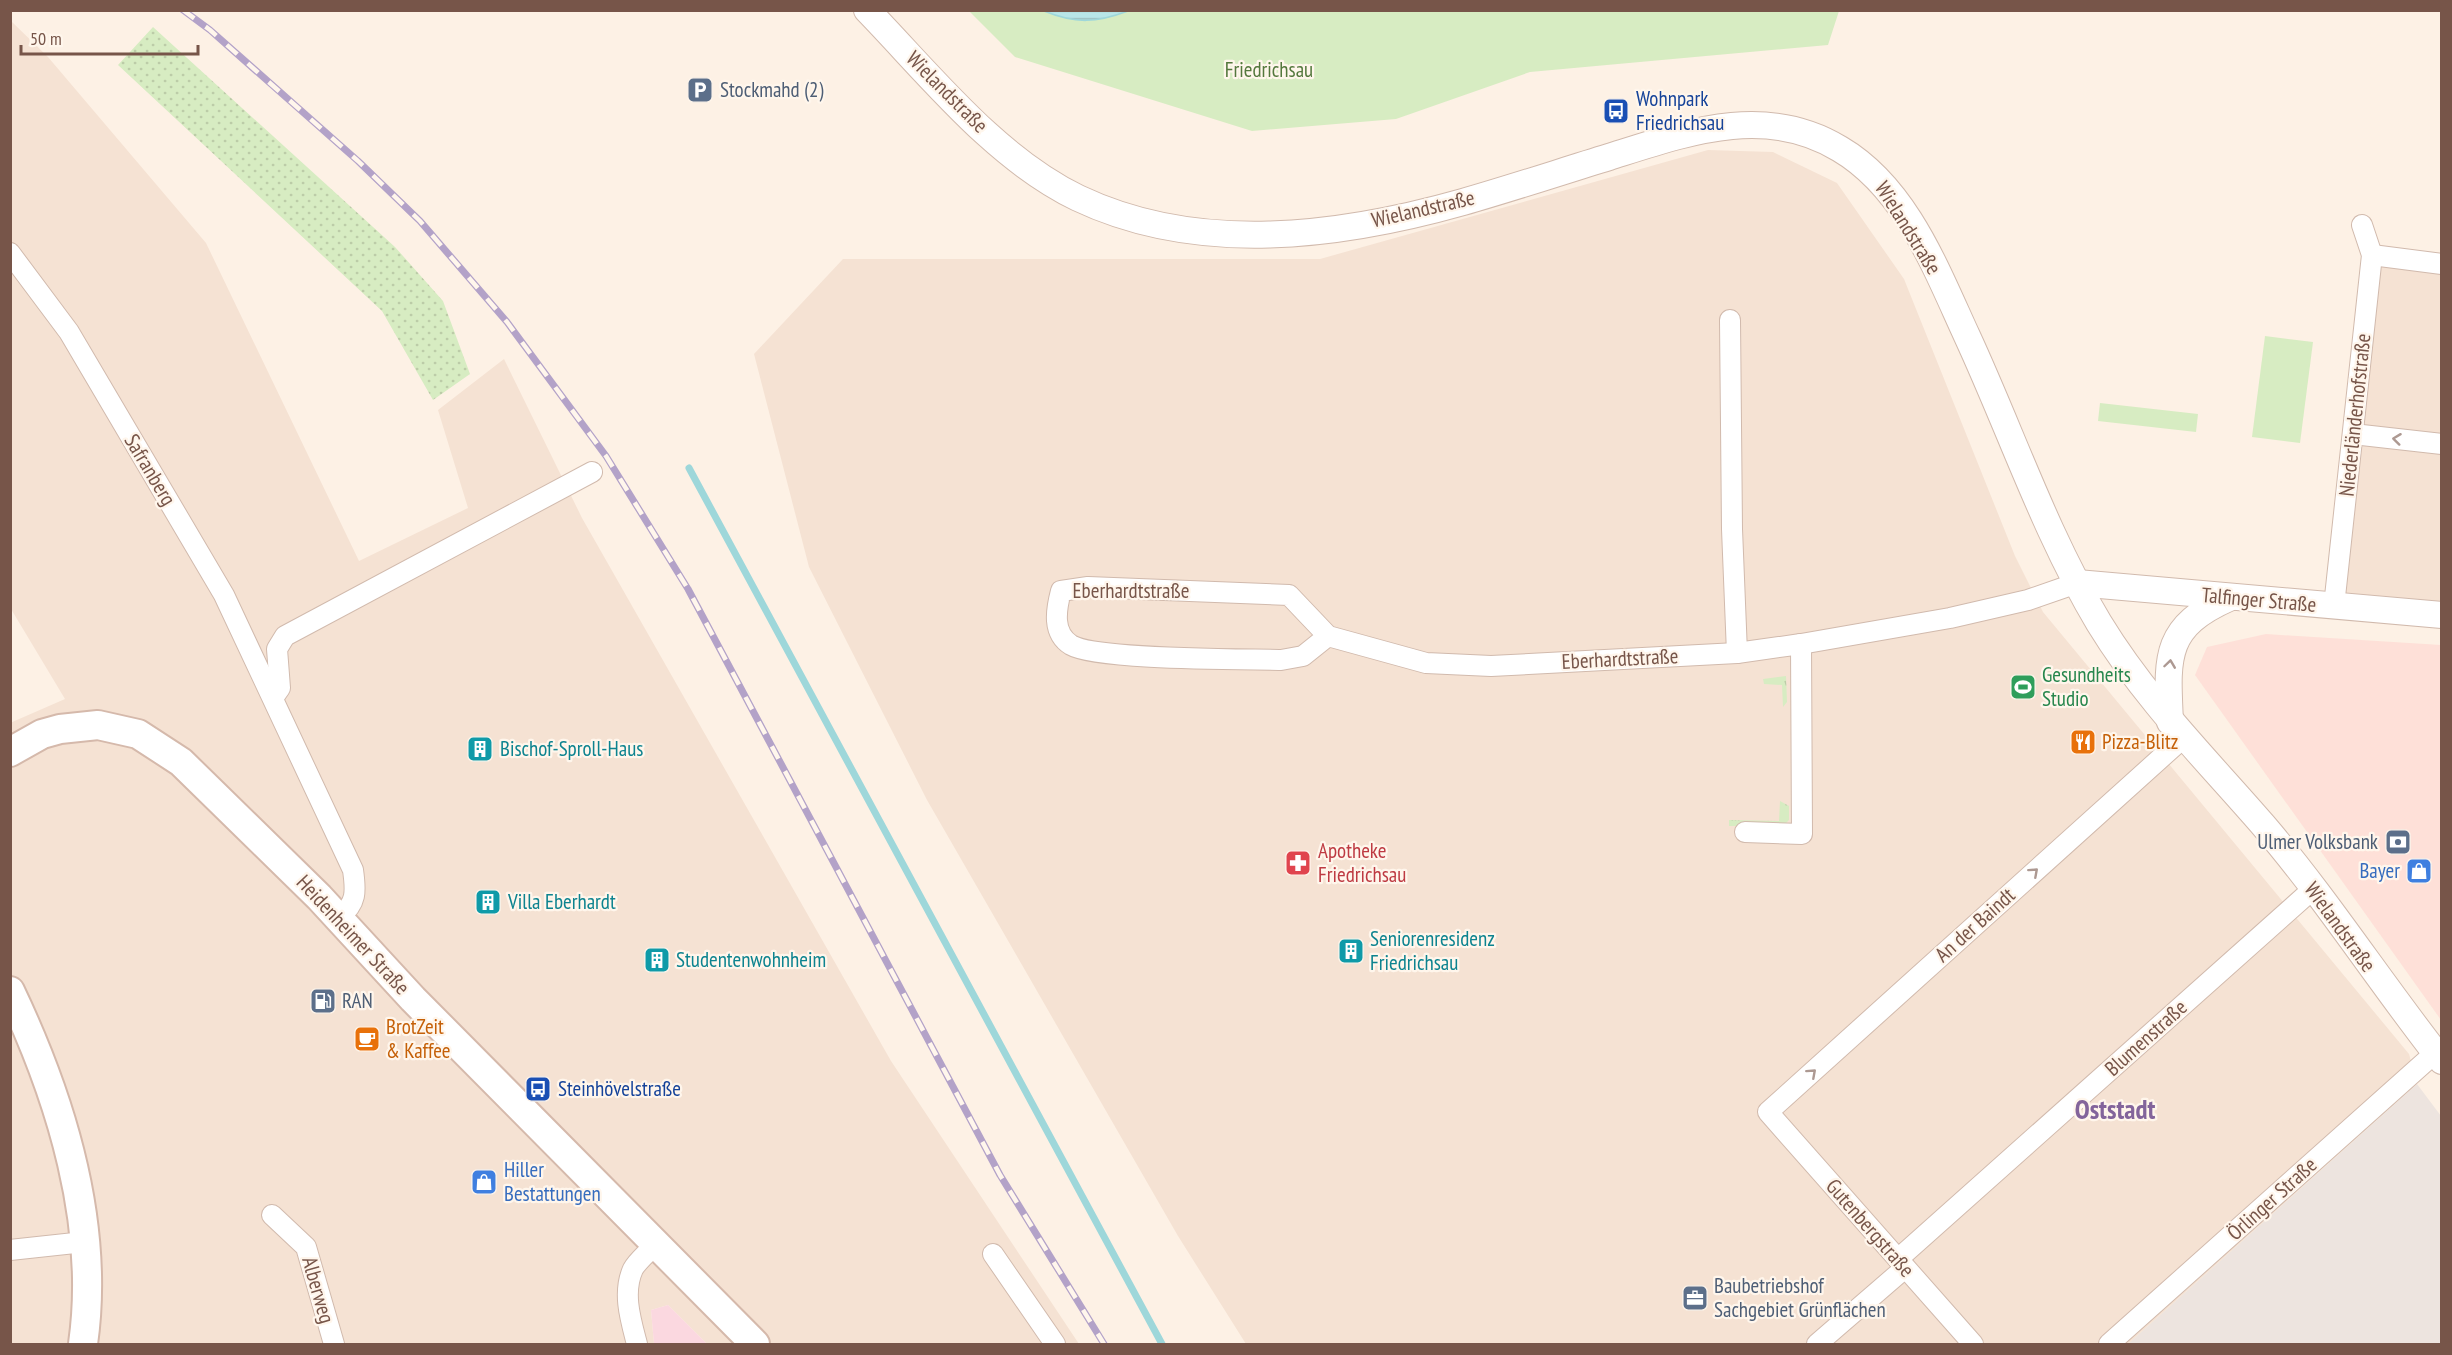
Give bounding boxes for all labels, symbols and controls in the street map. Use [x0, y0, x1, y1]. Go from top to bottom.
scale bar [21, 18, 198, 56]
text: 50 m [30, 27, 62, 50]
street label: Wielandstraße [901, 45, 994, 138]
park label: Friedrichsau [1225, 56, 1313, 83]
parking icon: Stockmahd (2) [685, 75, 715, 105]
place label: Stockmahd (2) [720, 76, 823, 103]
place label: Wohnpark Friedrichsau [1636, 85, 1724, 136]
bus stop icon: Wohnpark Friedrichsau [1601, 96, 1631, 126]
street label: Wielandstraße [1869, 176, 1948, 279]
street label: Wielandstraße [1369, 184, 1477, 233]
street label: Niederländerhofstraße [2333, 332, 2376, 498]
street label: Safranberg [119, 429, 182, 510]
one-way arrow [2393, 433, 2402, 446]
street label: Eberhardtstraße [1073, 577, 1189, 604]
street label: Talfinger Straße [2201, 581, 2318, 618]
street label: Eberhardtstraße [1561, 642, 1679, 675]
one-way arrow [2163, 659, 2175, 669]
place label: Gesundheits Studio [2042, 661, 2131, 712]
sports icon: Gesundheits Studio [2008, 672, 2038, 702]
restaurant icon: Pizza-Blitz [2068, 727, 2098, 757]
place label: Pizza-Blitz [2102, 728, 2178, 755]
building icon: Bischof-Sproll-Haus [465, 734, 495, 764]
place label: Bischof-Sproll-Haus [500, 735, 643, 762]
bank icon: Ulmer Volksbank [2383, 827, 2413, 857]
place label: Ulmer Volksbank [2257, 828, 2378, 855]
place label: Apotheke Friedrichsau [1318, 837, 1406, 888]
pharmacy icon: Apotheke Friedrichsau [1283, 848, 1313, 878]
shop icon: Bayer [2404, 856, 2434, 886]
place label: Bayer [2359, 857, 2400, 884]
one-way arrow [2028, 868, 2038, 879]
street label: Heidenheimer Straße [291, 869, 416, 1000]
street label: Wielandstraße [2299, 876, 2382, 977]
street label: An der Baindt [1929, 881, 2020, 968]
building icon: Villa Eberhardt [473, 887, 503, 917]
place label: Villa Eberhardt [507, 888, 616, 915]
place label: Seniorenresidenz Friedrichsau [1370, 925, 1495, 976]
building icon: Seniorenresidenz Friedrichsau [1336, 936, 1366, 966]
building icon: Studentenwohnheim [642, 945, 672, 975]
place label: Studentenwohnheim [676, 946, 826, 973]
fuel station icon: RAN [308, 986, 338, 1016]
place label: RAN [342, 987, 373, 1014]
street label: Blumenstraße [2099, 994, 2192, 1082]
place label: BrotZeit & Kaffee [386, 1013, 450, 1064]
cafe icon: BrotZeit & Kaffee [352, 1024, 382, 1054]
one-way arrow [1805, 1069, 1816, 1080]
bus stop icon: Steinhövelstraße [523, 1074, 553, 1104]
place label: Steinhövelstraße [558, 1075, 681, 1102]
district label: Oststadt [2075, 1092, 2155, 1126]
street label: Örlinger Straße [2221, 1151, 2322, 1246]
place label: Hiller Bestattungen [504, 1156, 601, 1207]
shop icon: Hiller Bestattungen [469, 1167, 499, 1197]
street label: Gutenbergstraße [1820, 1173, 1920, 1282]
street label: Alberweg [296, 1253, 341, 1326]
place label: Baubetriebshof Sachgebiet Grünflächen [1714, 1272, 1886, 1323]
office icon: Baubetriebshof Sachgebiet Grünflächen [1680, 1283, 1710, 1313]

